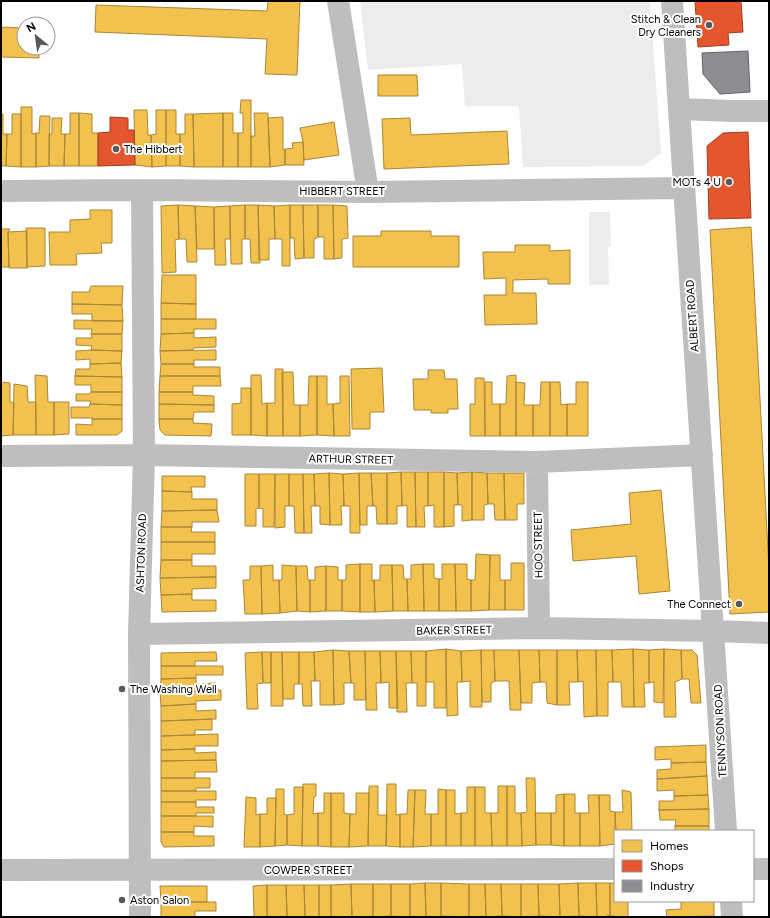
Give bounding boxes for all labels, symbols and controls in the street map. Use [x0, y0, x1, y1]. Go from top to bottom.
place label: Stitch & Clean Dry Cleaners [631, 13, 701, 39]
north arrow [16, 16, 56, 56]
text: N [25, 20, 38, 35]
marker: Stitch & Clean Dry Cleaners [704, 20, 714, 30]
place label: The Hibbert [124, 143, 183, 156]
marker: The Hibbert [111, 144, 121, 154]
place label: MOTs 4 U [673, 176, 721, 189]
marker: MOTs 4 U [724, 177, 734, 187]
street label: HIBBERT STREET [299, 185, 385, 198]
street label: ALBERT ROAD [683, 279, 702, 353]
street label: ARTHUR STREET [308, 452, 394, 467]
street label: HOO STREET [531, 511, 546, 579]
street label: ASHTON ROAD [134, 513, 149, 593]
place label: The Connect [667, 598, 731, 611]
marker: The Connect [734, 599, 744, 609]
street label: BAKER STREET [416, 623, 492, 638]
place label: The Washing Well [130, 683, 217, 696]
marker: The Washing Well [117, 684, 127, 694]
street label: TENNYSON ROAD [712, 684, 729, 778]
legend [614, 830, 754, 902]
text: Homes [650, 839, 689, 853]
text: Shops [650, 859, 684, 873]
street label: COWPER STREET [264, 864, 352, 877]
text: Industry [650, 879, 695, 893]
place label: Aston Salon [130, 894, 189, 907]
marker: Aston Salon [117, 895, 127, 905]

